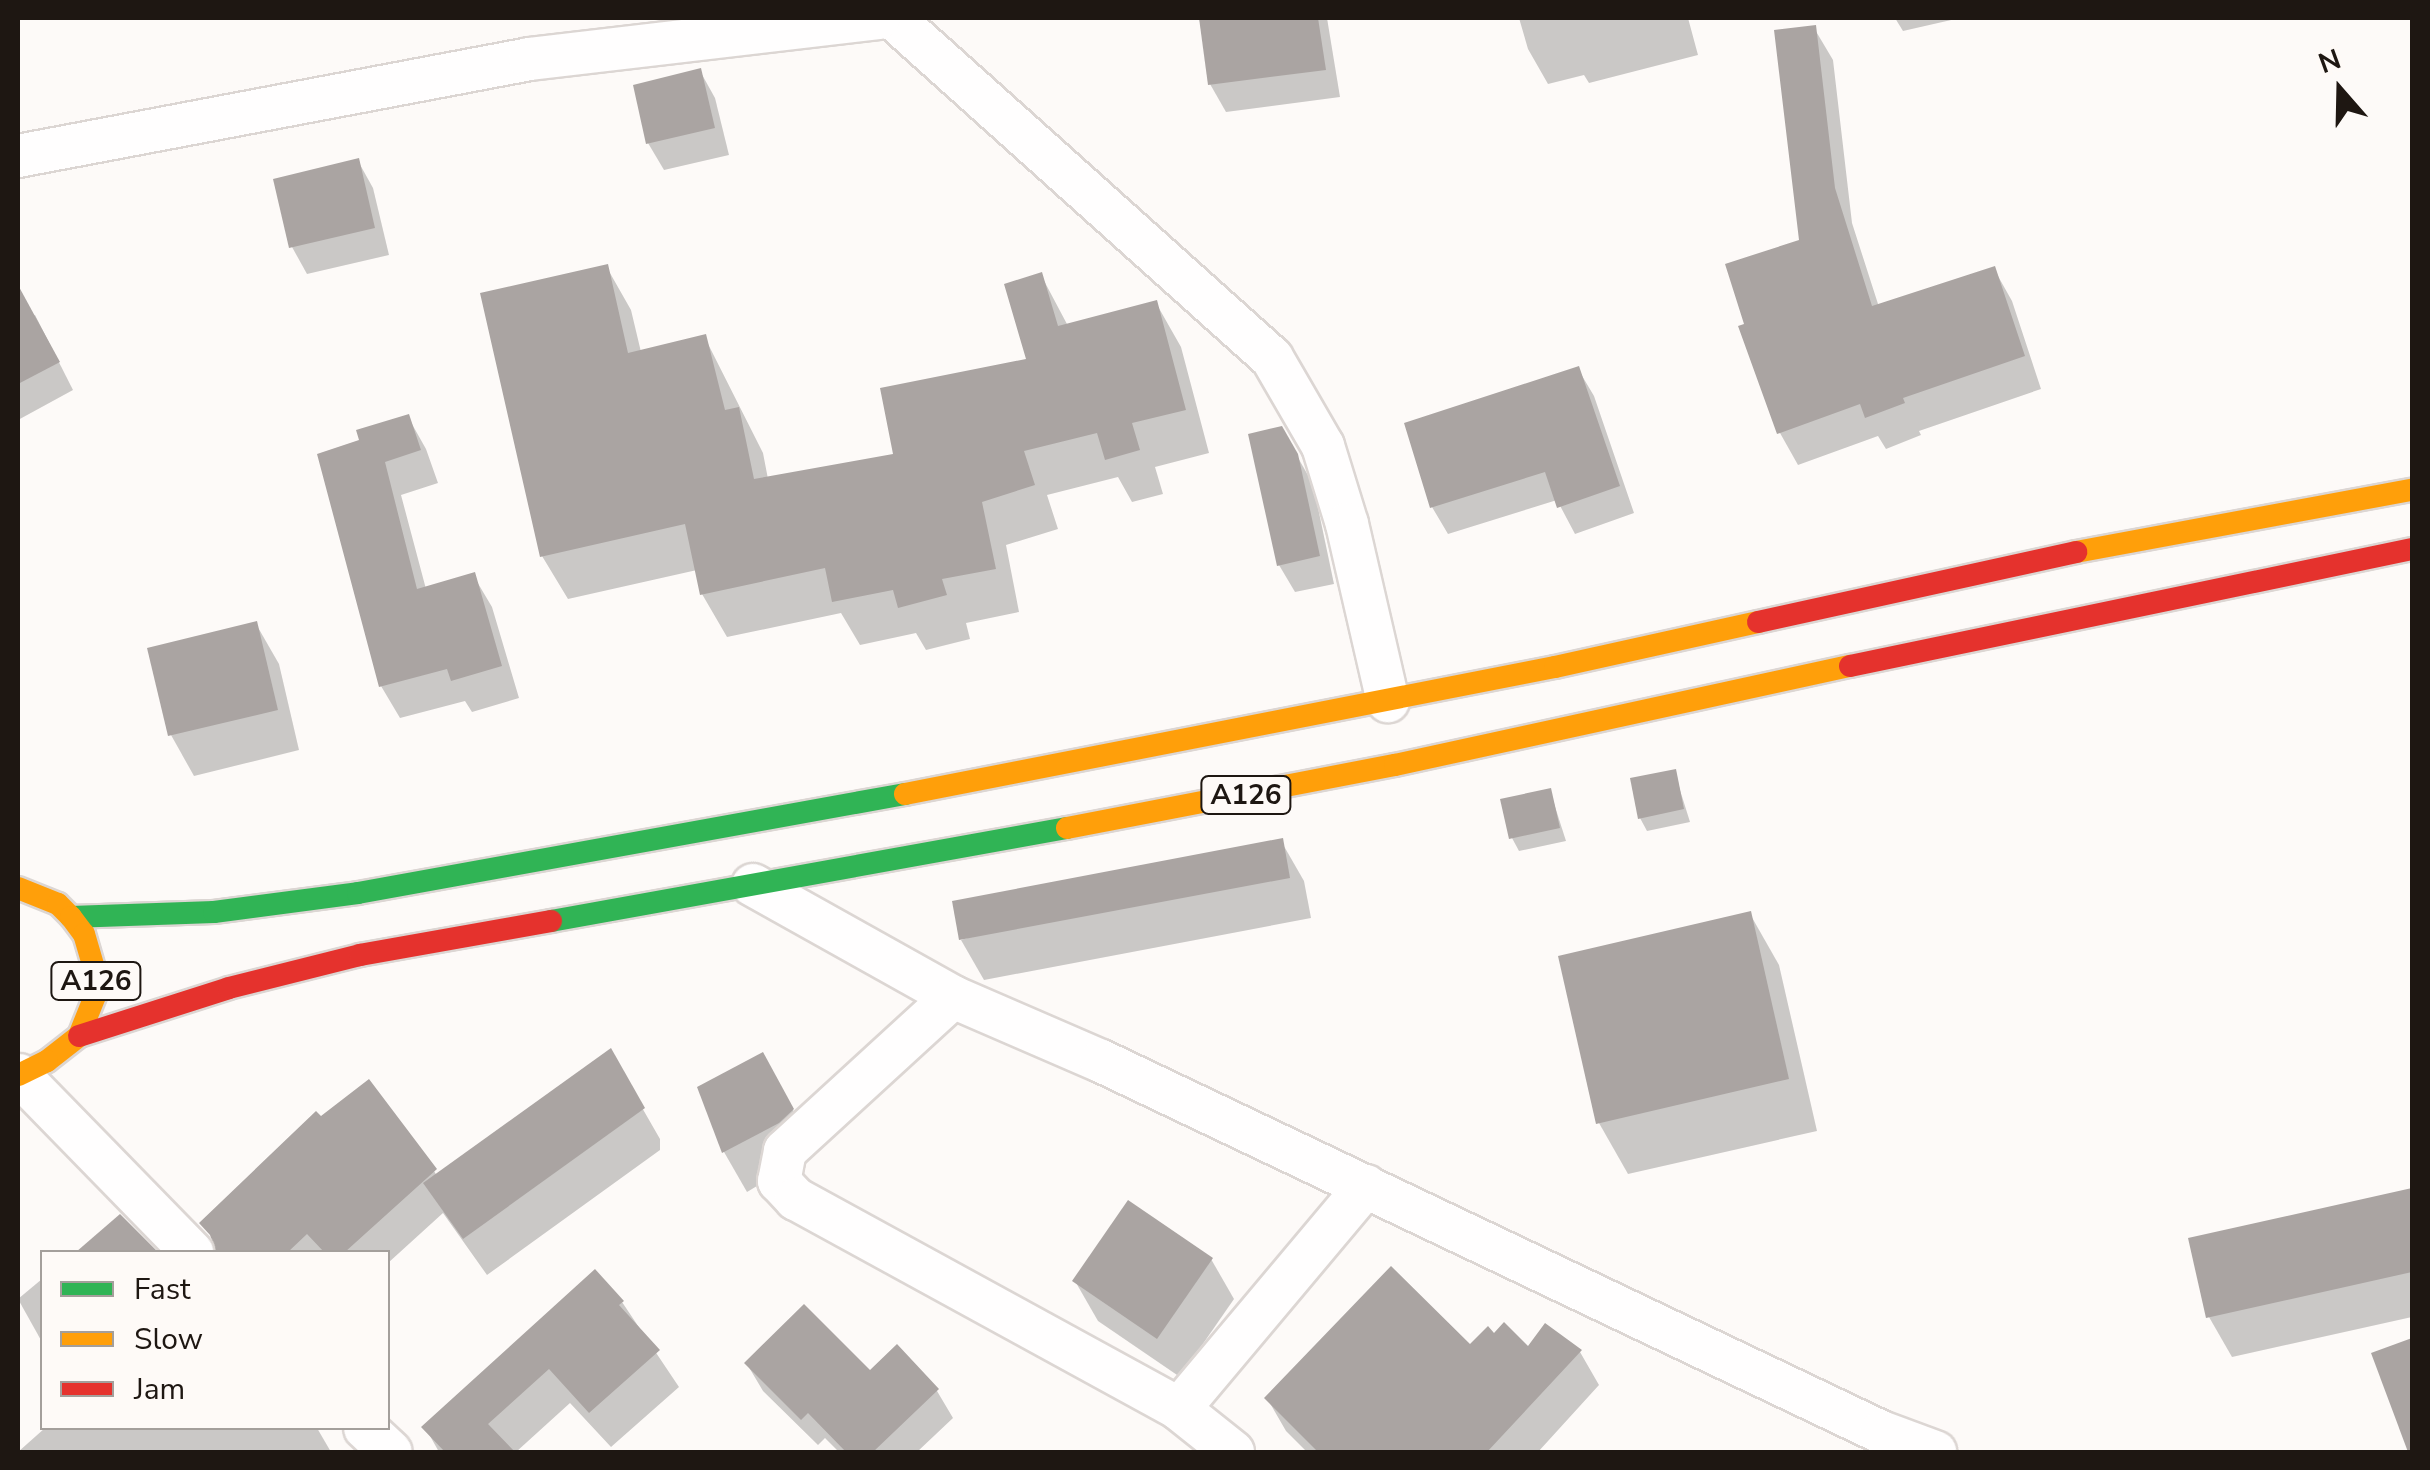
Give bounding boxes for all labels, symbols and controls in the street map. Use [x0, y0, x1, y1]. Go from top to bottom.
north arrow [2290, 40, 2390, 140]
text: N [2313, 40, 2346, 83]
road number: A126 [1198, 772, 1294, 818]
road number: A126 [48, 958, 144, 1004]
legend [40, 1250, 390, 1430]
text: Fast [134, 1269, 191, 1310]
text: Slow [134, 1319, 203, 1360]
text: Jam [134, 1369, 185, 1410]

